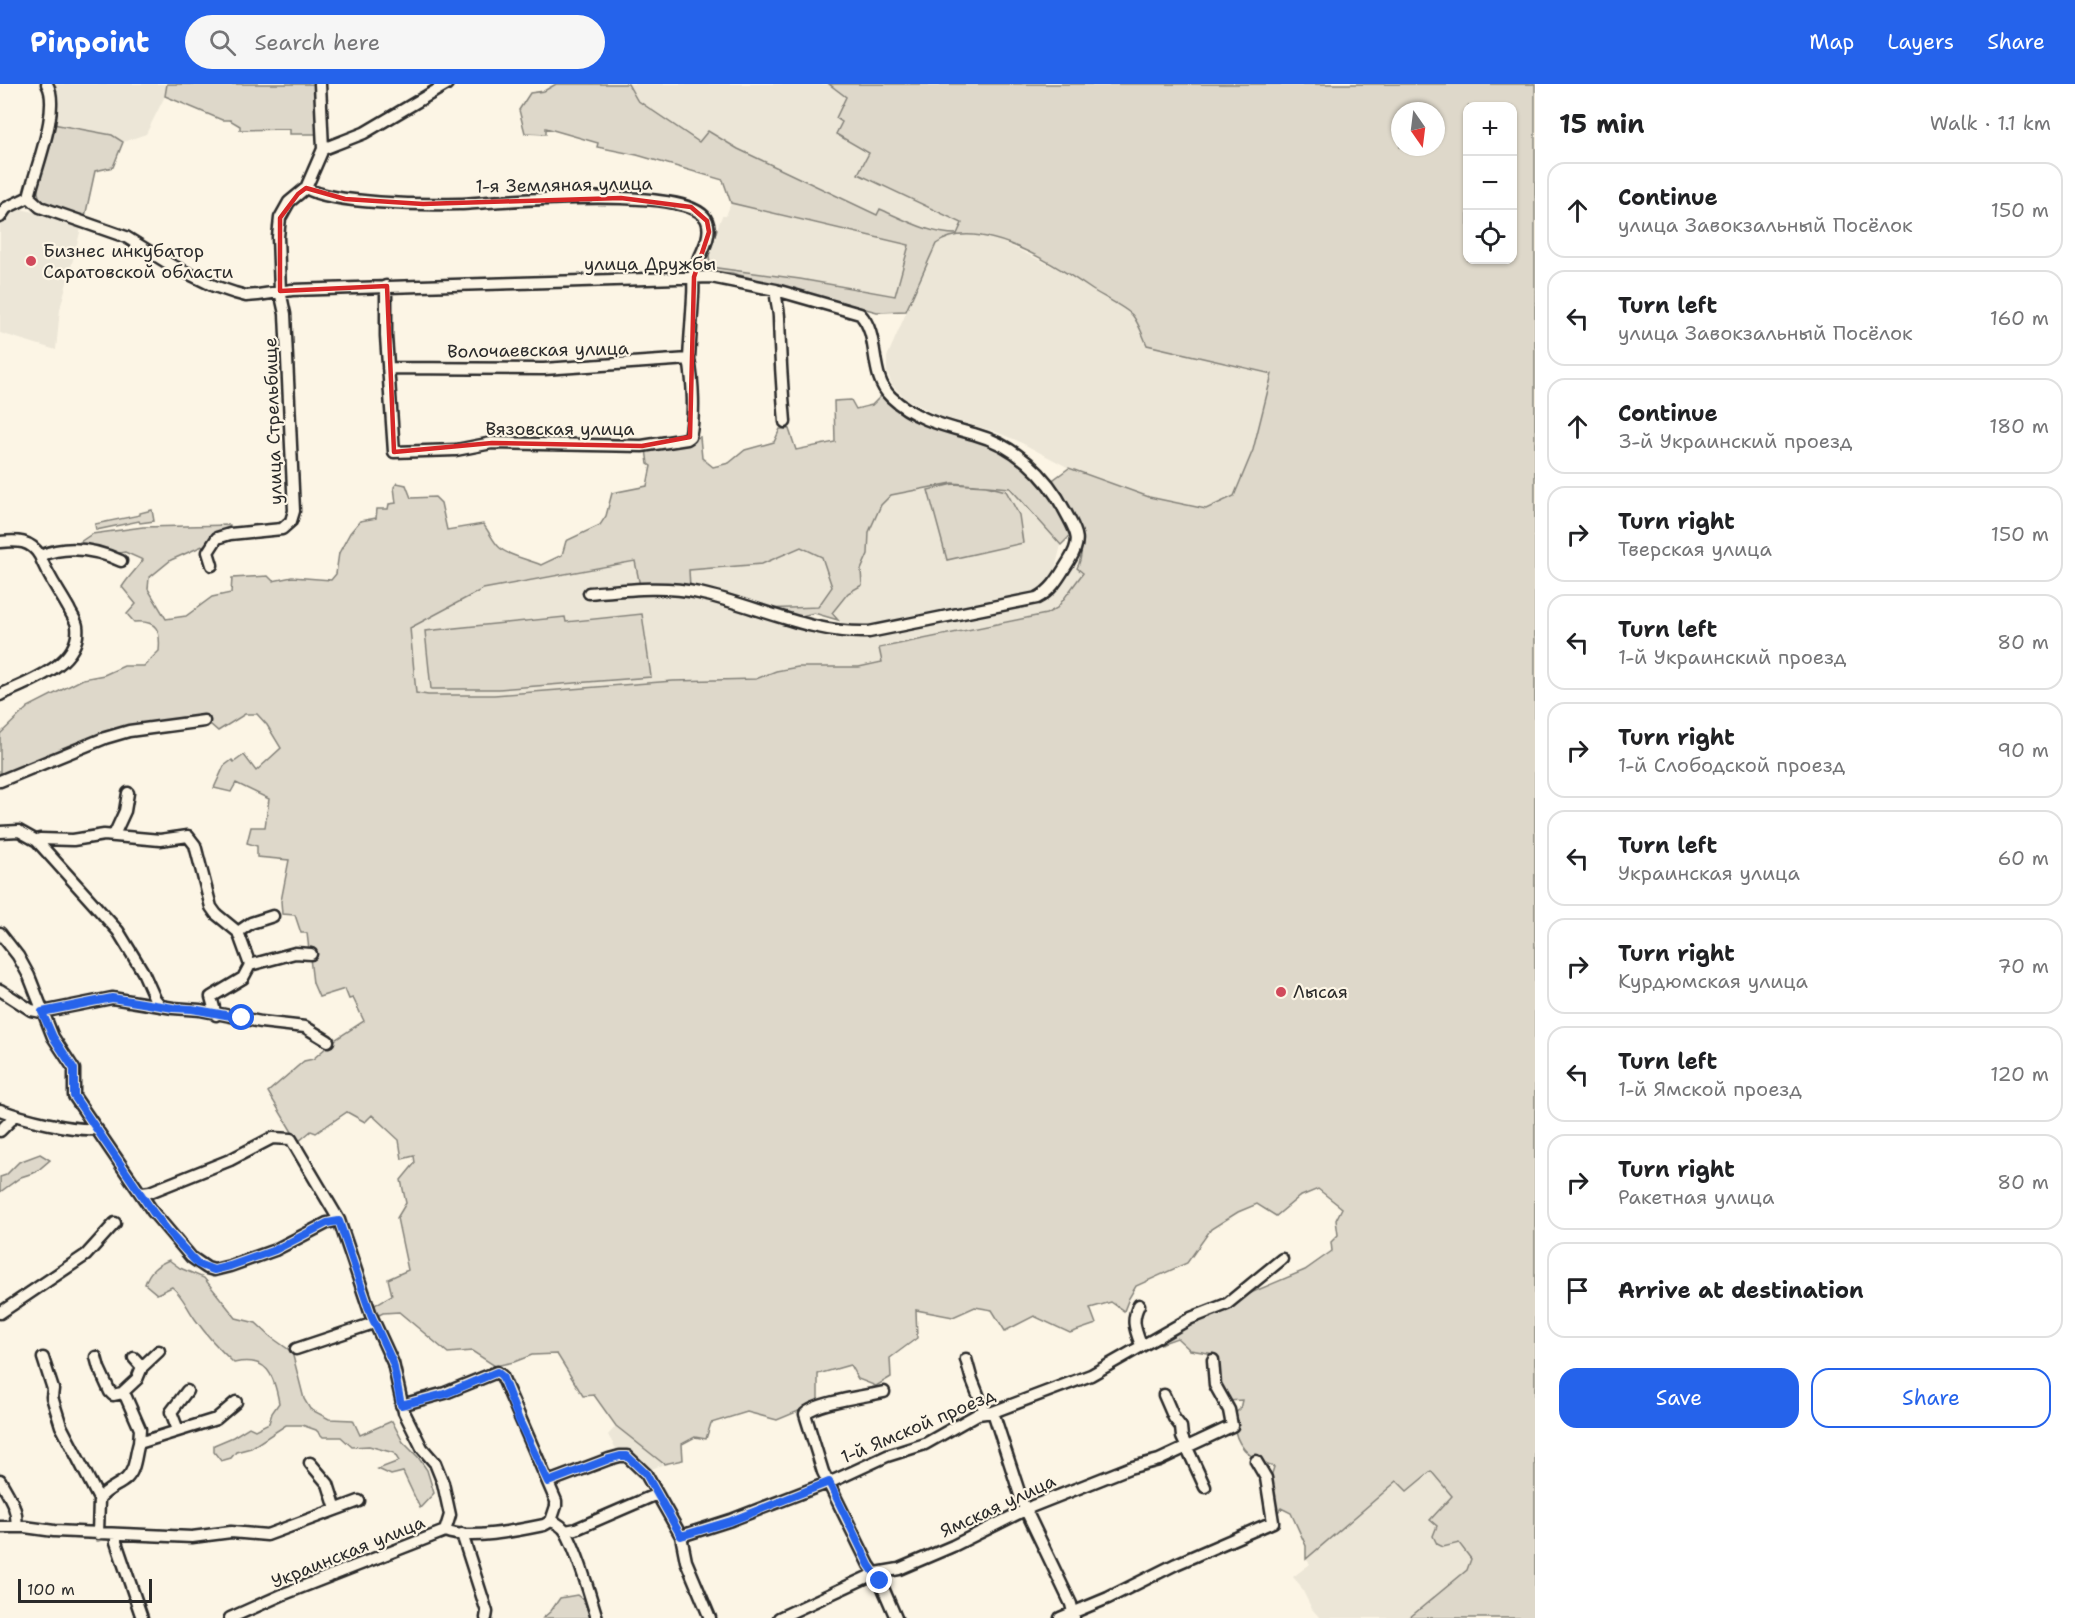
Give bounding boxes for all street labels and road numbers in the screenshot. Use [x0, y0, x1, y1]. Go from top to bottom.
street label: 1-я Земляная улица [475, 171, 653, 199]
street label: улица Дружбы [584, 252, 716, 276]
street label: Волочаевская улица [447, 336, 629, 364]
street label: улица Стрельбище [258, 337, 288, 505]
street label: Вязовская улица [485, 417, 635, 441]
street label: 1-й Ямской проезд [837, 1382, 999, 1469]
street label: Ямская улица [936, 1469, 1060, 1543]
street label: Украинская улица [268, 1510, 428, 1594]

